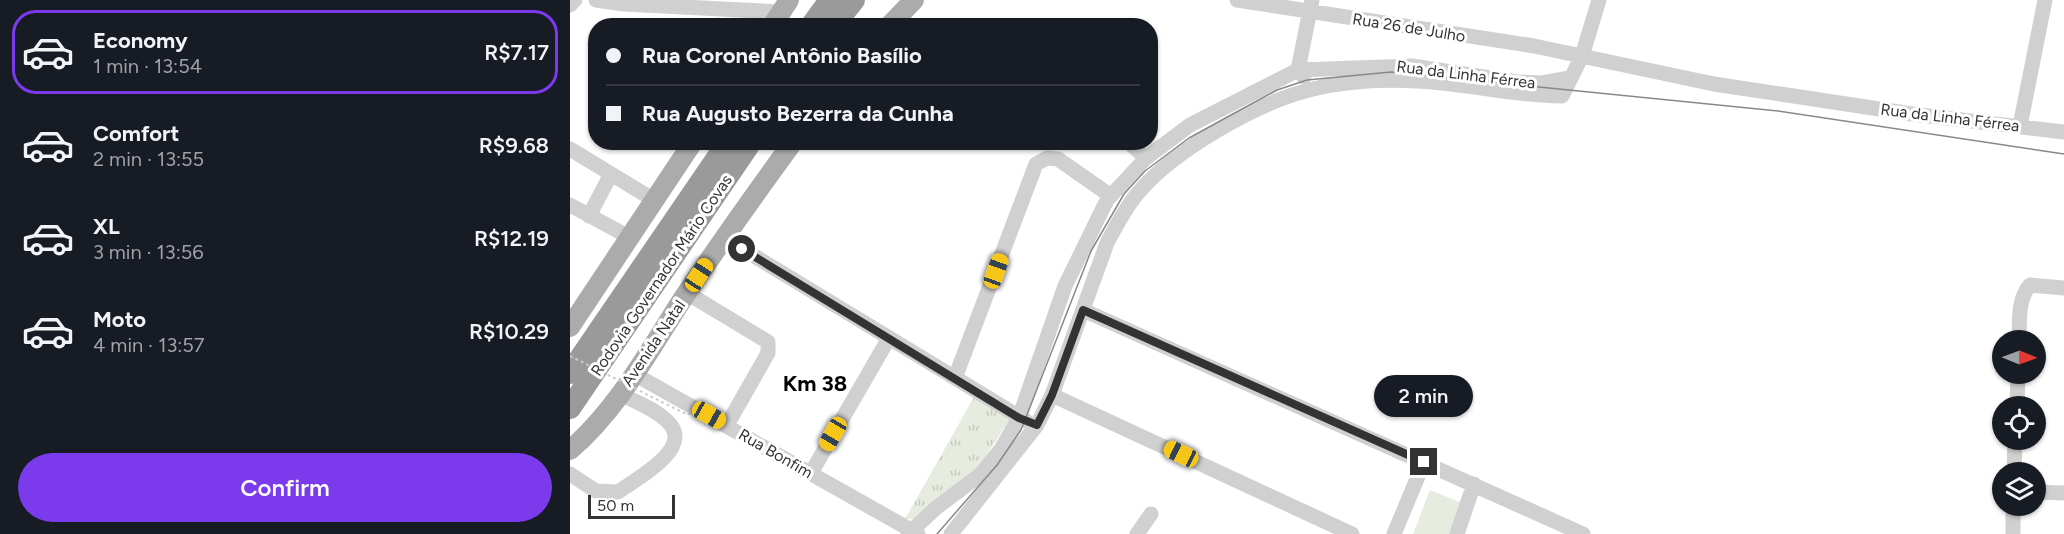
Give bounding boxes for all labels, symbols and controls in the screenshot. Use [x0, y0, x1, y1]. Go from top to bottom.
street label: Rua 26 de Julho [1351, 9, 1467, 46]
icon: car [21, 25, 75, 79]
text: Economy [93, 27, 188, 54]
text: R$7.17 [484, 39, 549, 66]
text: Rua Coronel Antônio Basílio [642, 42, 922, 69]
text: 1 min · 13:54 [93, 54, 202, 78]
street label: Rua da Linha Férrea [1395, 57, 1536, 92]
text: Rua Augusto Bezerra da Cunha [642, 100, 954, 127]
street label: Rua da Linha Férrea [1879, 100, 2020, 135]
icon: car [21, 118, 75, 172]
text: Comfort [93, 120, 179, 147]
text: R$9.68 [479, 132, 549, 159]
text: 2 min · 13:55 [93, 147, 204, 171]
street label: Rodovia Governador Mário Covas [587, 171, 736, 380]
icon: car [21, 211, 75, 265]
text: XL [93, 213, 120, 240]
text: R$12.19 [474, 225, 549, 252]
route start [728, 235, 755, 262]
text: 3 min · 13:56 [93, 240, 204, 264]
car [981, 251, 1011, 291]
car [682, 255, 716, 295]
street label: Avenida Natal [618, 297, 689, 390]
icon: car [21, 304, 75, 358]
text: Moto [93, 306, 146, 333]
text: R$10.29 [469, 318, 549, 345]
north arrow [1992, 330, 2046, 384]
map controls [1992, 330, 2046, 516]
text: 4 min · 13:57 [93, 333, 205, 357]
district label: Km 38 [783, 370, 847, 397]
callout: 2 min [1374, 375, 1474, 417]
text: 2 min [1399, 384, 1448, 408]
button: locate [1992, 396, 2046, 450]
car [689, 398, 729, 432]
car [816, 414, 850, 454]
street label: Rua Bonfim [735, 425, 816, 482]
car [1161, 438, 1201, 470]
route end [1410, 448, 1437, 475]
button: Confirm [18, 453, 552, 522]
button: layers [1992, 462, 2046, 516]
scale bar [588, 492, 675, 520]
text: 50 m [597, 496, 634, 515]

